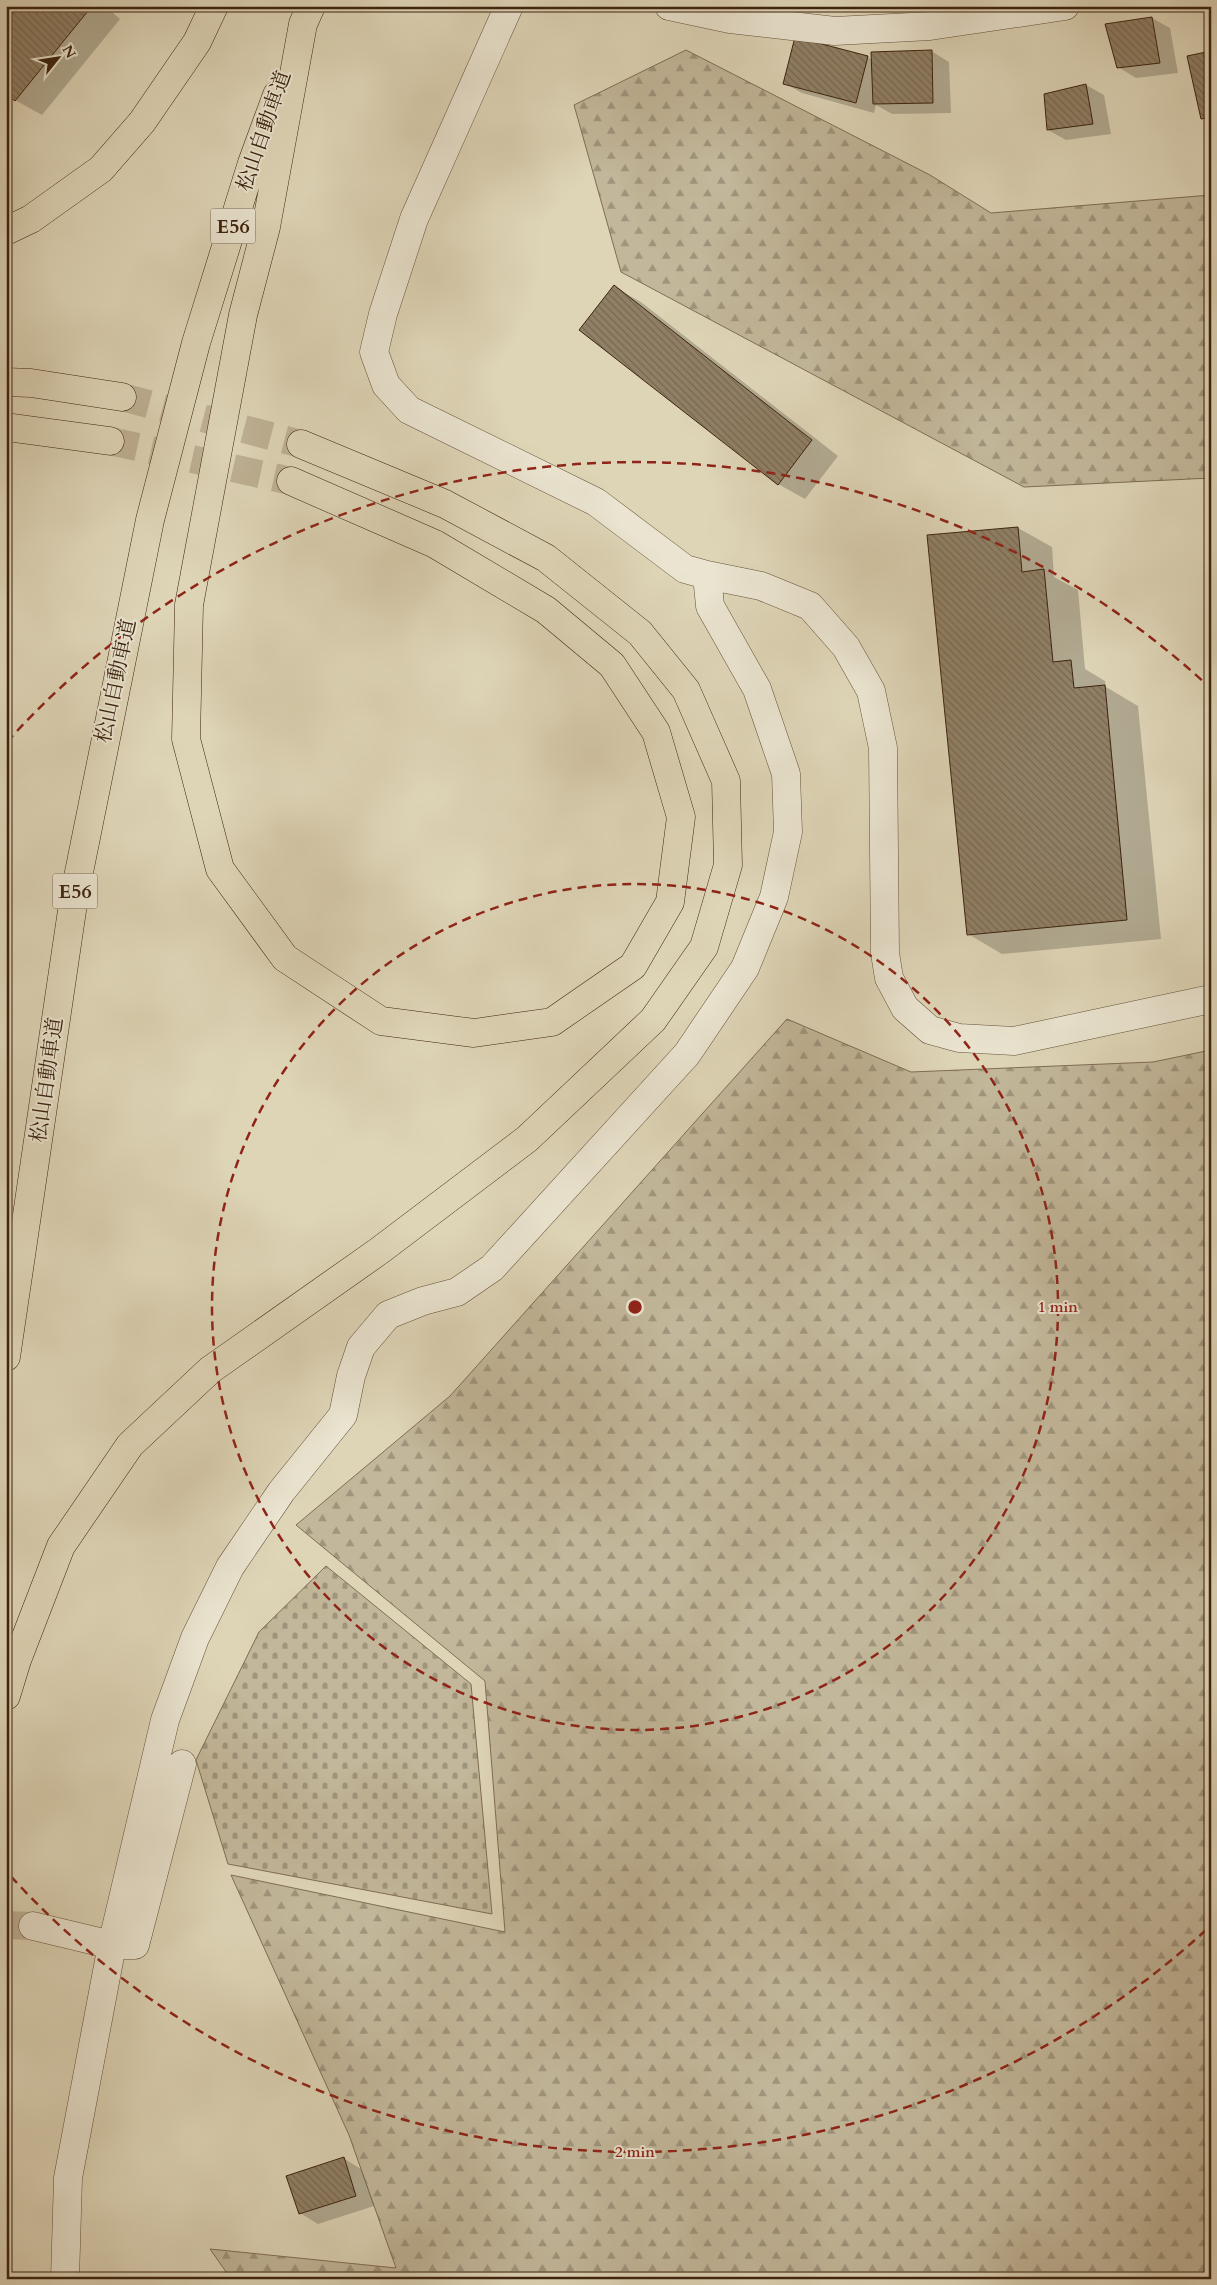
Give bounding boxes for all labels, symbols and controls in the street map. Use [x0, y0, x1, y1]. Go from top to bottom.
north arrow [32, 32, 82, 82]
text: N [58, 42, 80, 62]
street label: 松山自動車道 [230, 67, 298, 195]
road number: E56 [210, 208, 256, 244]
street label: 松山自動車道 [89, 616, 143, 746]
road number: E56 [52, 874, 98, 908]
street label: 松山自動車道 [24, 1016, 70, 1144]
text: 1 min [1038, 1297, 1078, 1317]
centre of rings [626, 1298, 644, 1316]
text: 2 min [615, 2142, 655, 2162]

